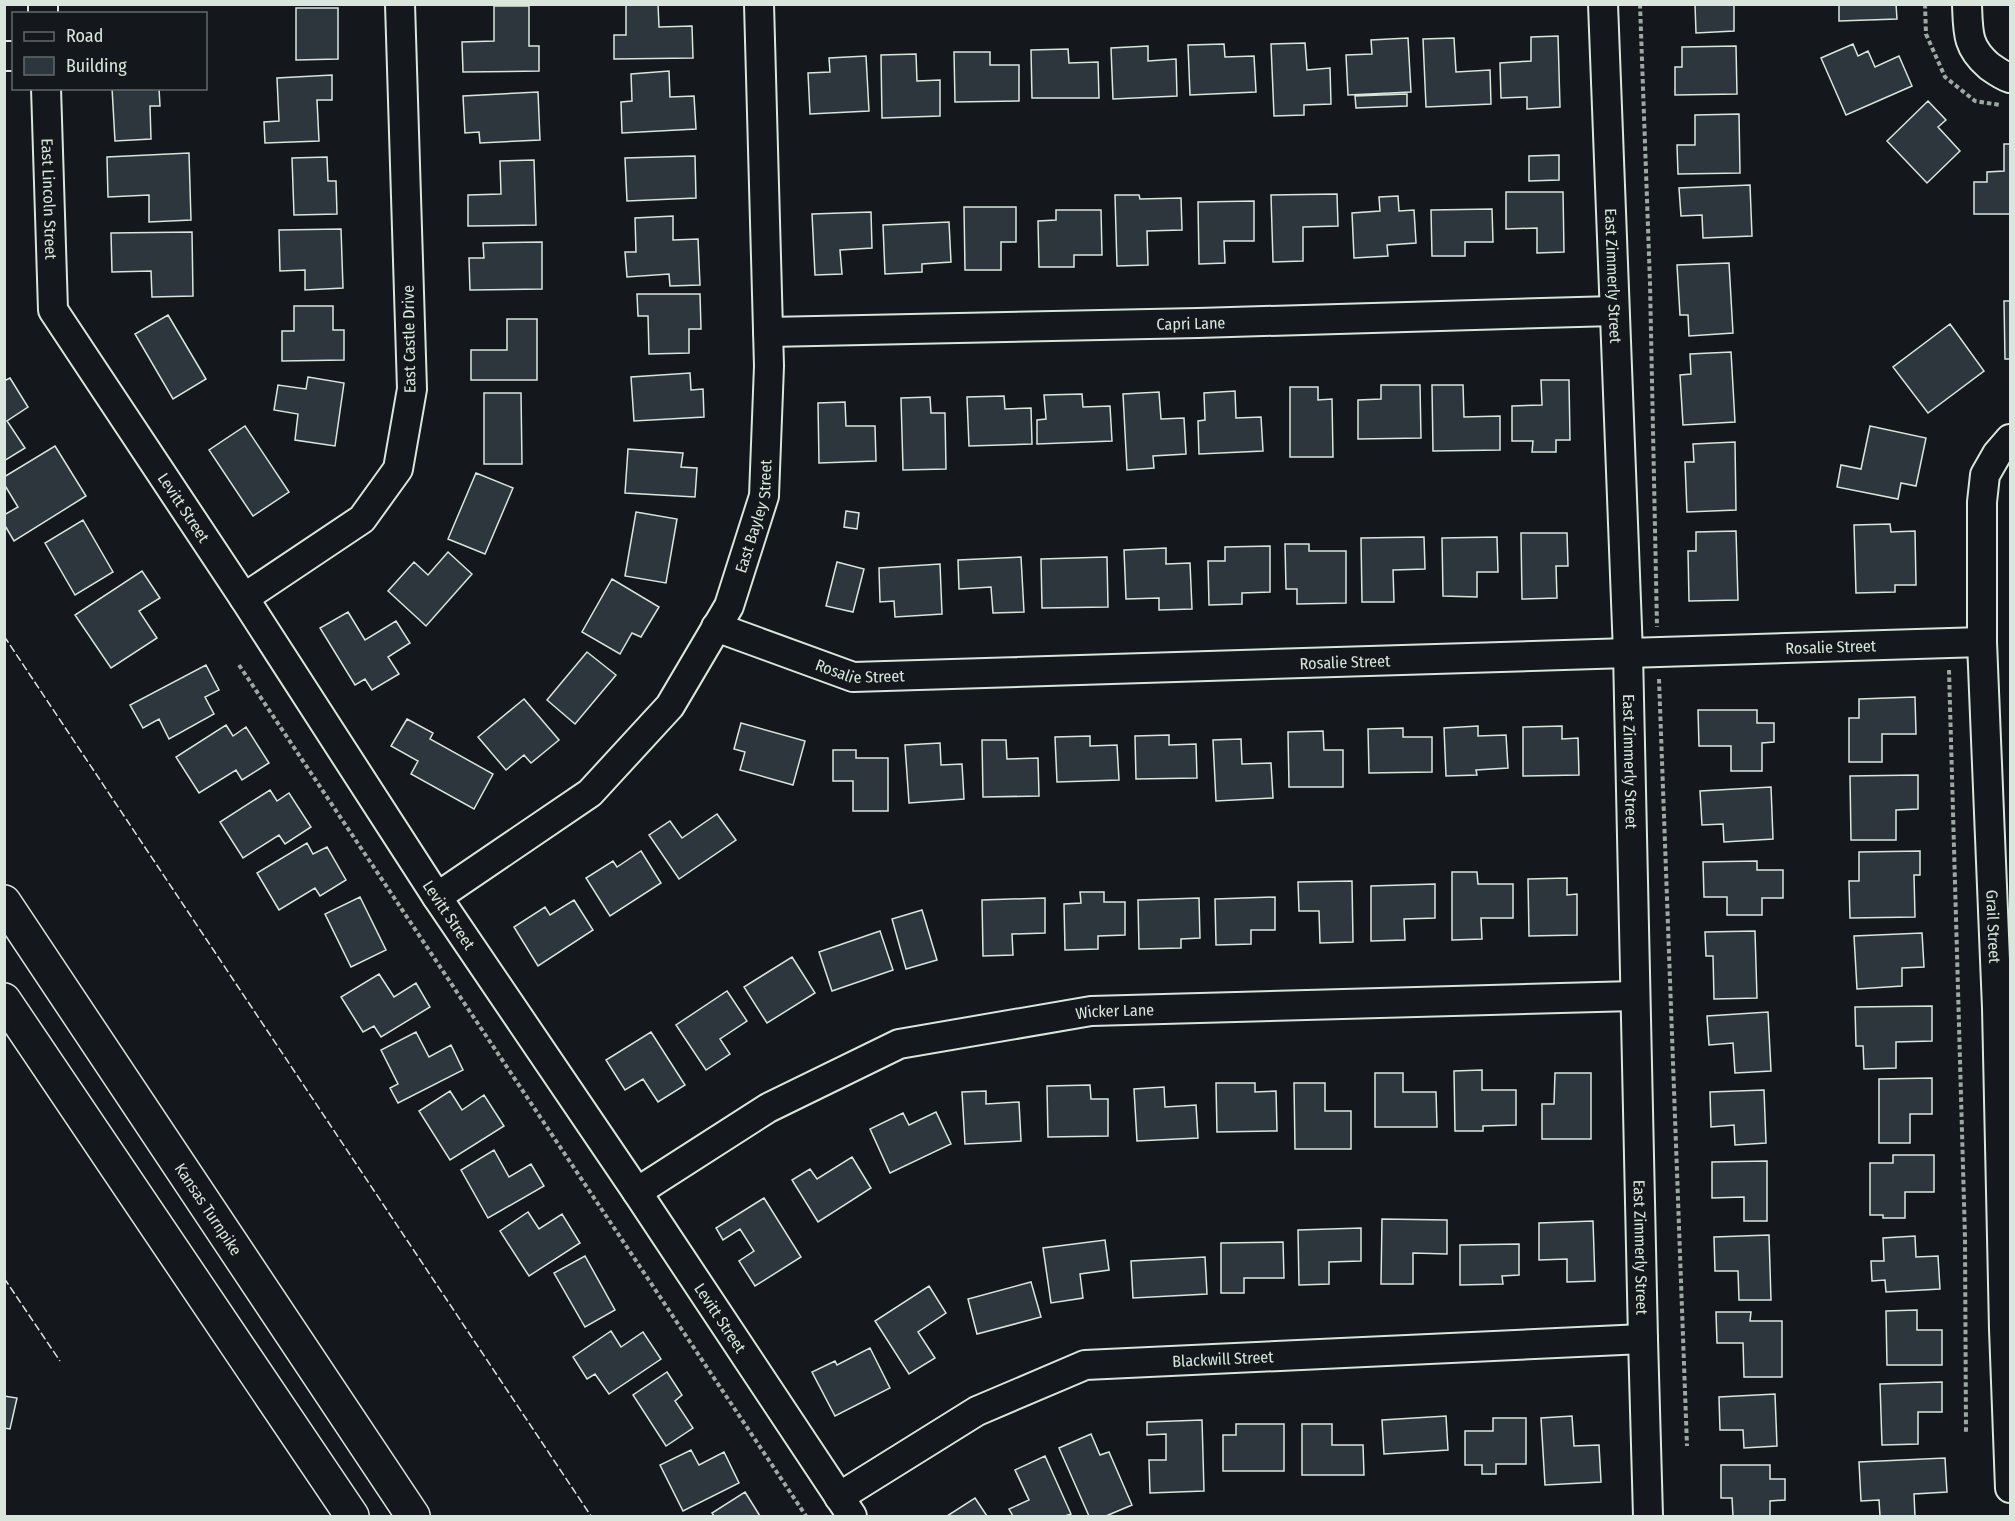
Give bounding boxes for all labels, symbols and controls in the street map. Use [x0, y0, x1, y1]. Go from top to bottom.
legend [12, 12, 207, 90]
text: Road [66, 25, 103, 47]
text: Building [66, 55, 127, 77]
street label: East Lincoln Street [38, 138, 61, 261]
street label: East Zimmerly Street [1601, 208, 1626, 344]
street label: East Castle Drive [399, 285, 419, 393]
street label: Capri Lane [1156, 313, 1226, 333]
street label: East Bayley Street [731, 458, 775, 575]
street label: Levitt Street [154, 469, 214, 546]
street label: Rosalie Street [1785, 636, 1877, 658]
street label: Rosalie Street [1299, 651, 1391, 673]
street label: Rosalie Street [813, 655, 906, 686]
street label: East Zimmerly Street [1619, 694, 1641, 830]
street label: Levitt Street [419, 877, 480, 954]
street label: Grail Street [1983, 889, 2005, 964]
street label: Wicker Lane [1074, 1000, 1154, 1023]
street label: Kansas Turnpike [171, 1159, 246, 1259]
street label: East Zimmerly Street [1630, 1180, 1652, 1316]
street label: Levitt Street [691, 1280, 751, 1357]
street label: Blackwill Street [1172, 1347, 1275, 1370]

